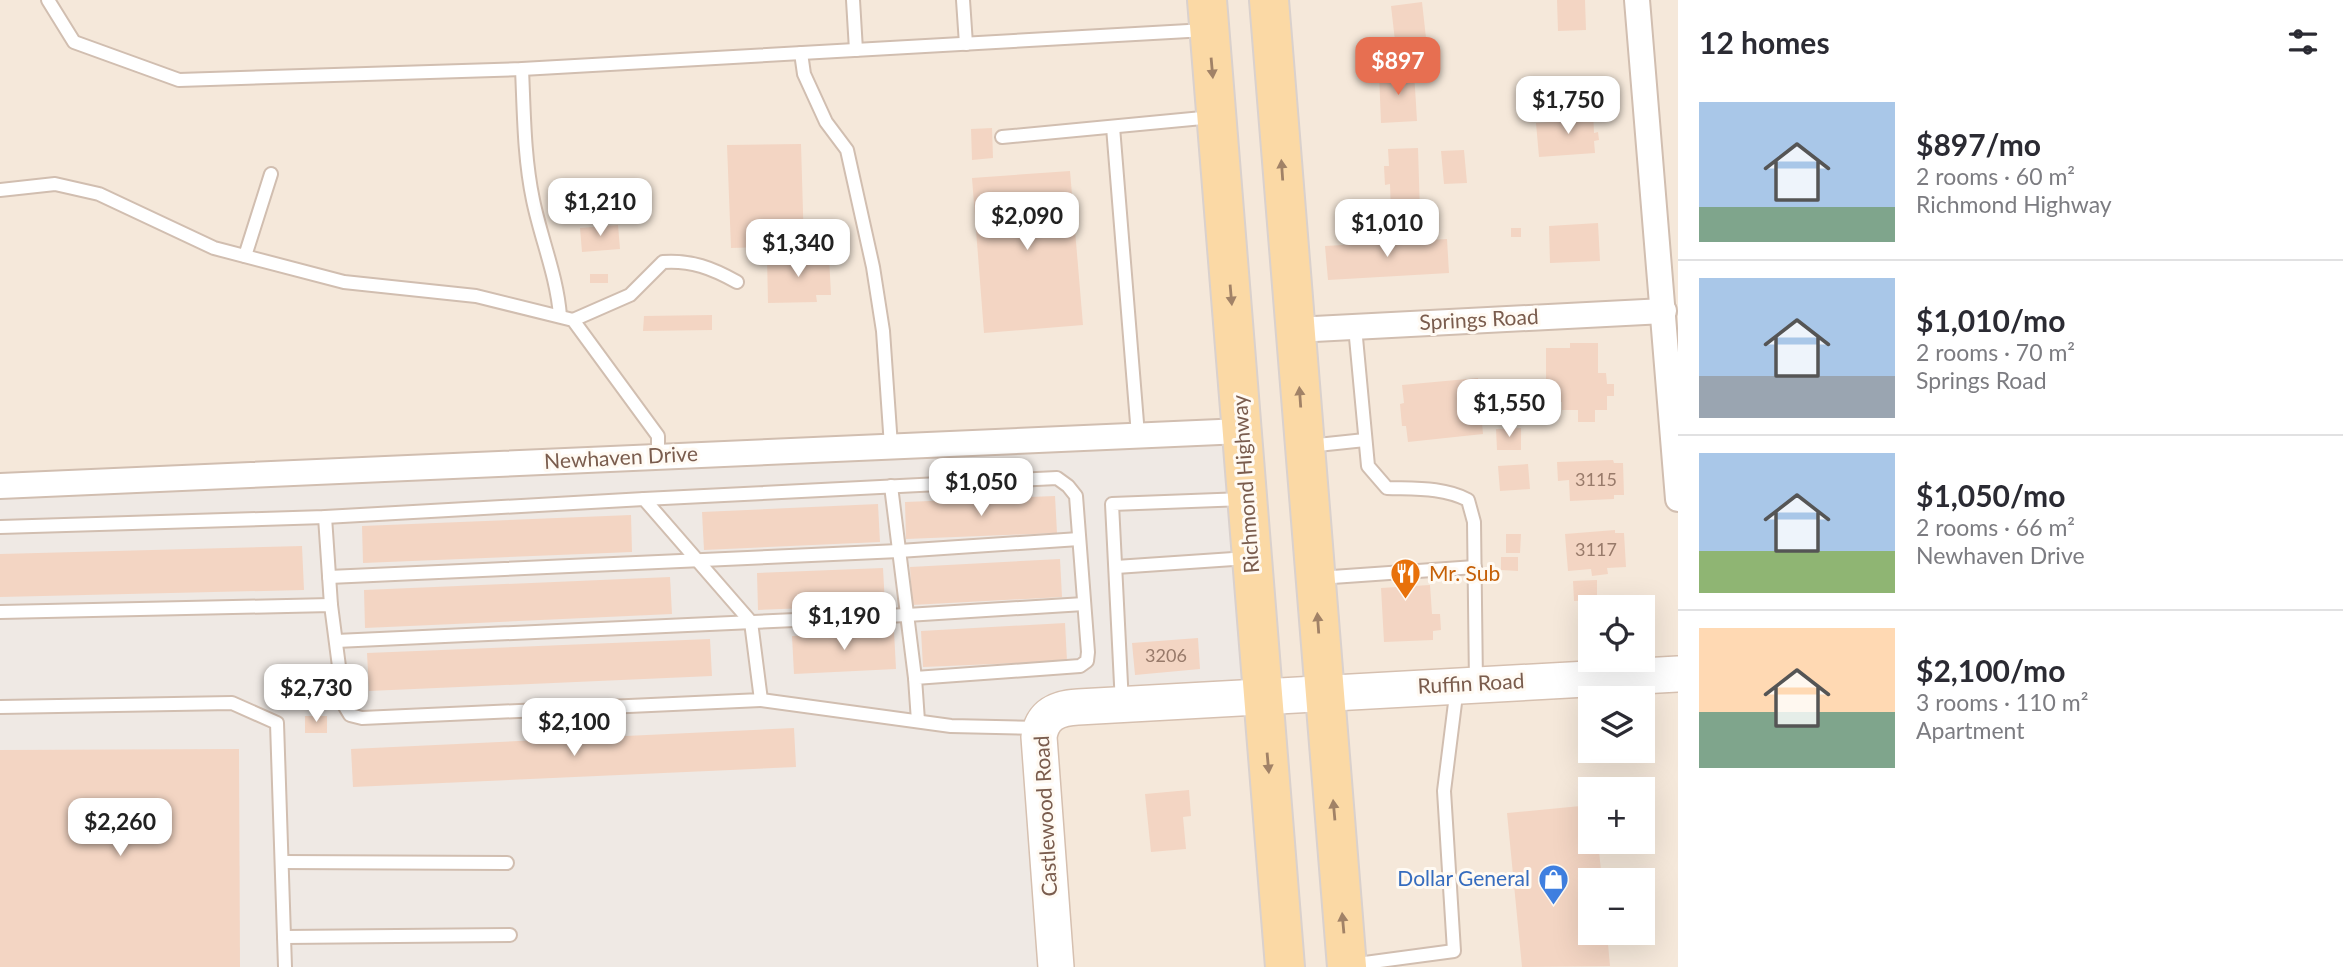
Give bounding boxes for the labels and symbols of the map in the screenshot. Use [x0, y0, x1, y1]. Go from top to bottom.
pin: $897 [1357, 38, 1439, 97]
one-way arrow [1207, 57, 1218, 79]
pin: $1,750 [1511, 76, 1625, 136]
one-way arrow [1276, 159, 1287, 181]
pin: $1,210 [543, 178, 657, 238]
pin: $2,090 [970, 192, 1084, 252]
pin: $1,010 [1330, 200, 1444, 259]
pin: $1,340 [741, 219, 855, 279]
one-way arrow [1226, 284, 1237, 306]
street label: Springs Road [1419, 303, 1539, 334]
pin: $1,550 [1452, 380, 1566, 439]
one-way arrow [1294, 385, 1305, 407]
street label: Richmond Highway [1226, 394, 1263, 574]
street label: Newhaven Drive [543, 440, 698, 473]
pin: $1,050 [924, 458, 1038, 518]
house number: 3115 [1575, 468, 1617, 490]
house number: 3117 [1575, 538, 1617, 560]
restaurant icon: Mr. Sub [1389, 557, 1423, 601]
place label: Mr. Sub [1429, 560, 1500, 585]
pin: $1,190 [787, 592, 901, 652]
one-way arrow [1312, 612, 1323, 634]
house number: 3206 [1145, 644, 1187, 666]
pin: $2,730 [259, 664, 373, 724]
street label: Ruffin Road [1417, 667, 1525, 698]
pin: $2,100 [517, 698, 631, 758]
street label: Castlewood Road [1028, 735, 1061, 897]
one-way arrow [1263, 752, 1274, 774]
pin: $2,260 [63, 798, 177, 858]
one-way arrow [1328, 799, 1339, 821]
shop icon: Dollar General [1536, 862, 1570, 906]
place label: Dollar General [1397, 865, 1530, 890]
one-way arrow [1337, 911, 1348, 933]

